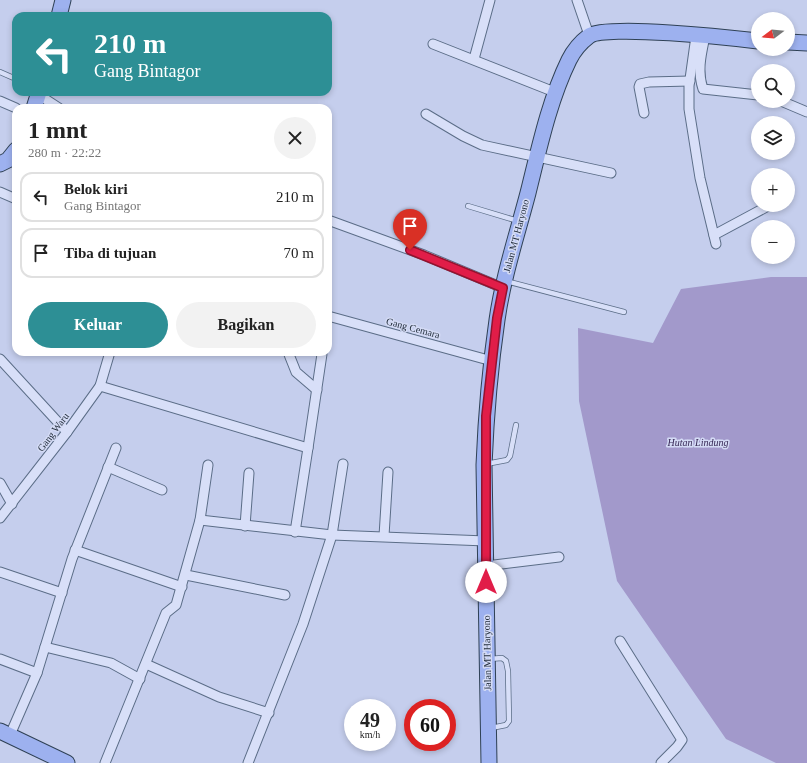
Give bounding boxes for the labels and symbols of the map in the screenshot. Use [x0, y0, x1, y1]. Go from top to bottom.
north arrow [751, 12, 795, 56]
street label: Jalan MT Haryono [501, 198, 531, 274]
pin [393, 209, 427, 250]
street label: Gang Cemara [385, 316, 442, 341]
street label: Gang Waru [35, 411, 71, 453]
park label: Hutan Lindung [667, 437, 728, 448]
position arrow [465, 561, 507, 603]
street label: Jalan MT Haryono [481, 615, 493, 691]
speed limit sign: 60 [404, 699, 456, 751]

